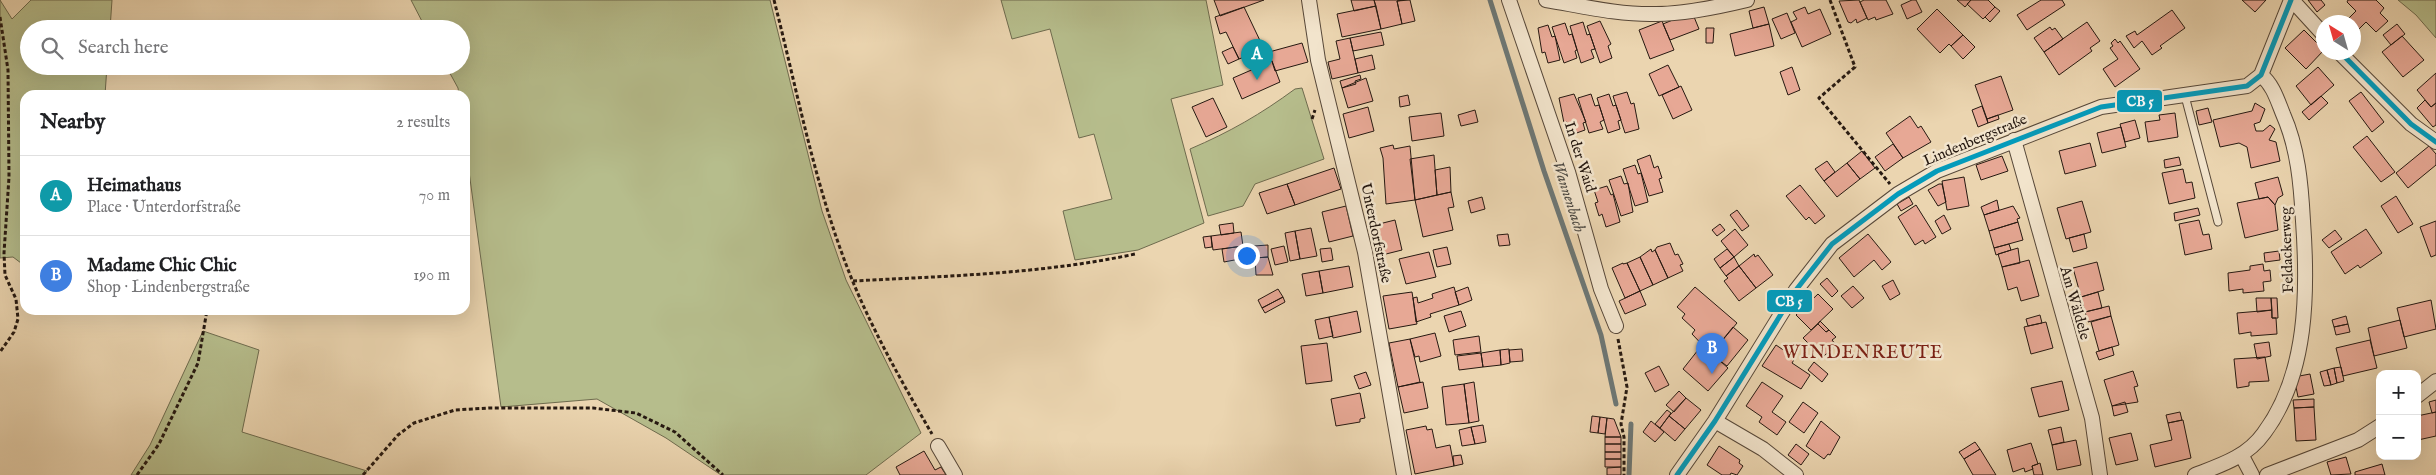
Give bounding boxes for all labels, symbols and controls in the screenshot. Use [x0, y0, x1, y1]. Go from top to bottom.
north arrow [2316, 15, 2361, 60]
search box [20, 20, 470, 75]
icon: search [38, 34, 66, 62]
text: Search here [78, 36, 169, 60]
pin: A [1241, 39, 1273, 80]
line badge: CB 5 [2116, 89, 2163, 113]
text: CB 5 [2126, 93, 2154, 111]
text: Nearby [40, 109, 105, 136]
street label: Lindenbergstraße [1920, 110, 2030, 170]
text: 2 results [396, 113, 450, 133]
street label: In der Waid [1560, 119, 1601, 196]
water label: Wannenbach [1547, 159, 1589, 235]
text: Heimathaus [87, 174, 181, 198]
street label: Unterdorfstraße [1356, 181, 1396, 285]
text: A [51, 186, 61, 206]
text: 70 m [419, 186, 450, 206]
text: Place · Unterdorfstraße [87, 198, 241, 218]
street label: Feldackerweg [2276, 206, 2298, 294]
your location [1234, 243, 1260, 269]
text: Madame Chic Chic [87, 254, 237, 278]
street label: Am Wäldele [2055, 263, 2095, 342]
text: B [51, 266, 61, 286]
text: 190 m [413, 266, 450, 286]
text: Shop · Lindenbergstraße [87, 278, 250, 298]
line badge: CB 5 [1766, 289, 1813, 313]
text: CB 5 [1775, 293, 1803, 311]
pin: B [1696, 333, 1728, 374]
district label: WINDENREUTE [1783, 342, 1943, 365]
map controls [2376, 370, 2421, 460]
button: + [2376, 370, 2421, 415]
button: − [2376, 415, 2421, 460]

